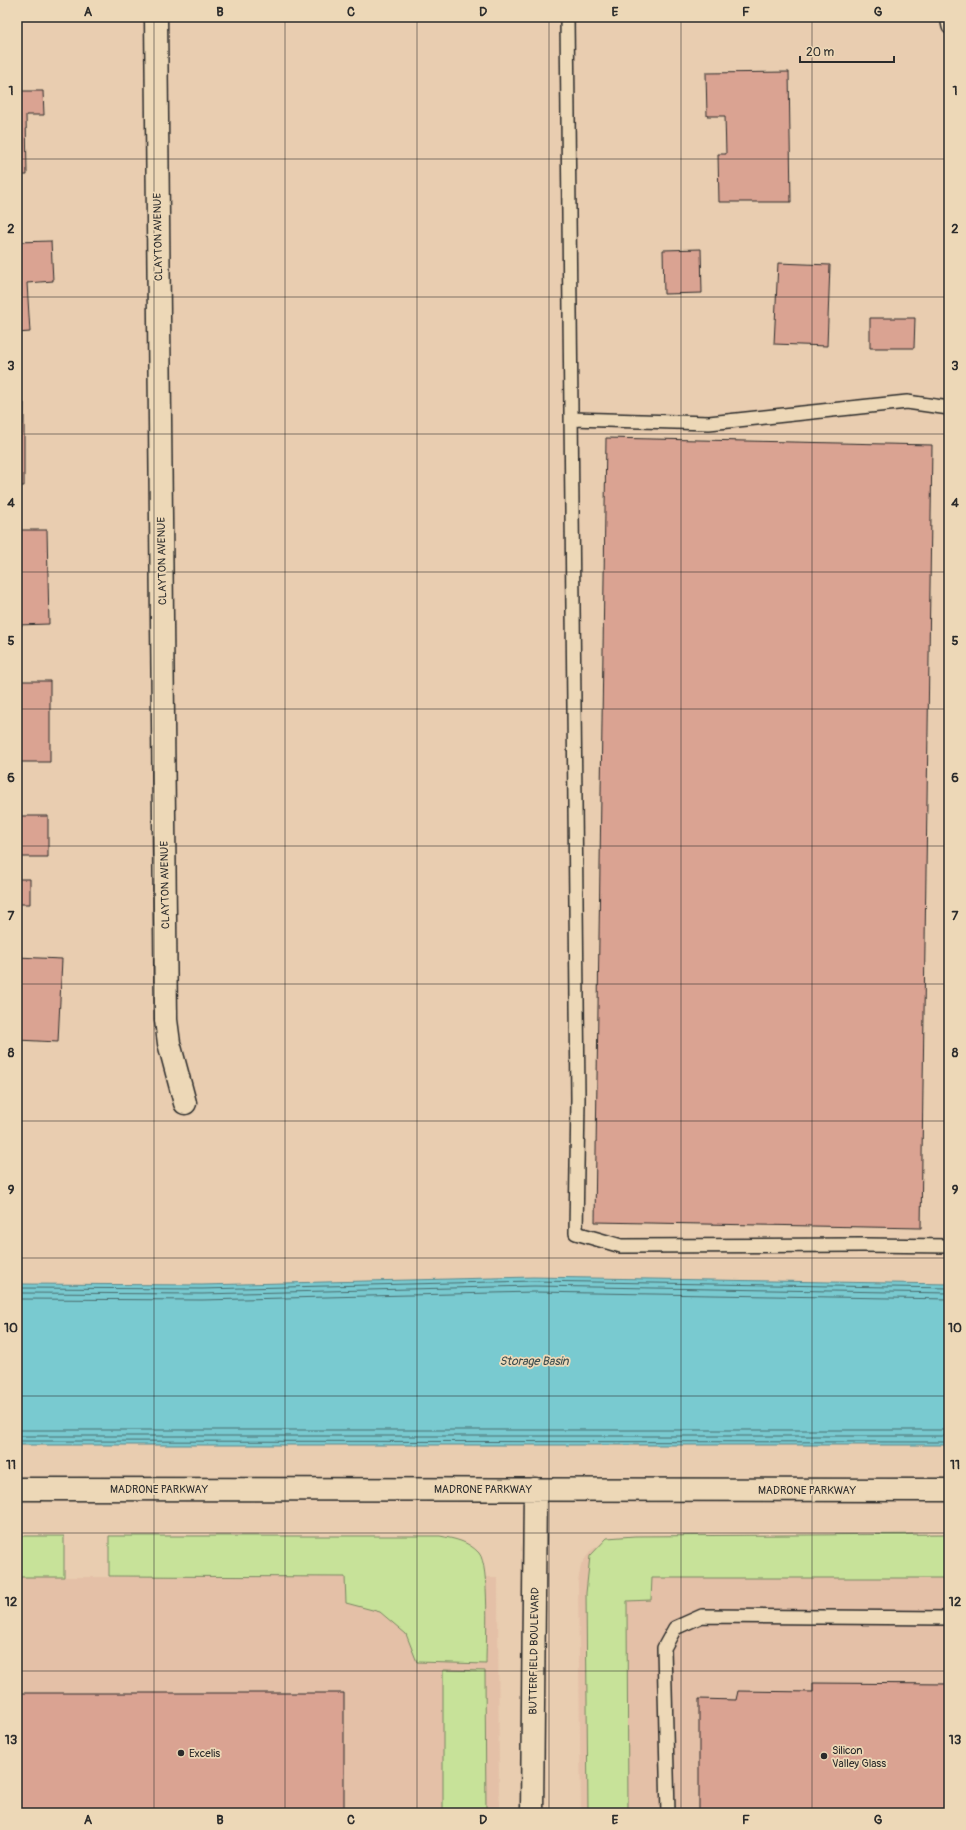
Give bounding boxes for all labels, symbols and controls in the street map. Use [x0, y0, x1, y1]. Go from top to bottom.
text: A [84, 4, 93, 20]
text: B [216, 4, 224, 20]
text: C [347, 4, 355, 20]
text: D [479, 4, 487, 20]
text: E [612, 4, 619, 20]
text: F [742, 4, 750, 20]
text: G [874, 4, 883, 20]
scale bar [800, 38, 894, 64]
text: 20 m [806, 45, 835, 60]
text: 1 [8, 83, 14, 99]
text: 1 [952, 83, 958, 99]
street label: CLAYTON AVENUE [151, 193, 165, 281]
text: 2 [7, 221, 15, 237]
text: 2 [951, 221, 959, 237]
text: 3 [7, 358, 15, 374]
text: 3 [951, 358, 959, 374]
text: 4 [7, 495, 15, 511]
text: 4 [951, 495, 959, 511]
street label: CLAYTON AVENUE [155, 517, 169, 605]
text: 5 [7, 633, 15, 649]
text: 5 [951, 633, 959, 649]
text: 6 [7, 770, 15, 786]
text: 6 [951, 770, 959, 786]
street label: CLAYTON AVENUE [158, 841, 172, 929]
text: 7 [8, 908, 15, 924]
text: 7 [952, 908, 959, 924]
text: 8 [8, 1045, 15, 1061]
text: 8 [952, 1045, 959, 1061]
text: 9 [8, 1182, 15, 1198]
text: 9 [952, 1182, 959, 1198]
text: 10 [4, 1320, 18, 1336]
text: 10 [948, 1320, 962, 1336]
water label: Storage Basin [499, 1354, 570, 1369]
text: 11 [6, 1457, 16, 1473]
text: 11 [950, 1457, 960, 1473]
street label: MADRONE PARKWAY [110, 1483, 209, 1496]
street label: MADRONE PARKWAY [434, 1483, 533, 1496]
street label: MADRONE PARKWAY [758, 1484, 857, 1497]
street label: BUTTERFIELD BOULEVARD [526, 1587, 542, 1715]
text: 12 [5, 1594, 17, 1610]
text: 12 [949, 1594, 961, 1610]
text: 13 [5, 1732, 17, 1748]
text: 13 [949, 1732, 961, 1748]
place label: Silicon Valley Glass [832, 1744, 886, 1770]
place label: Excelis [189, 1747, 220, 1760]
marker: Excelis [176, 1748, 186, 1758]
marker: Silicon Valley Glass [819, 1751, 829, 1761]
text: A [84, 1812, 93, 1828]
text: B [216, 1812, 224, 1828]
text: C [347, 1812, 355, 1828]
text: D [479, 1812, 487, 1828]
text: E [612, 1812, 619, 1828]
text: F [742, 1812, 750, 1828]
text: G [874, 1812, 883, 1828]

